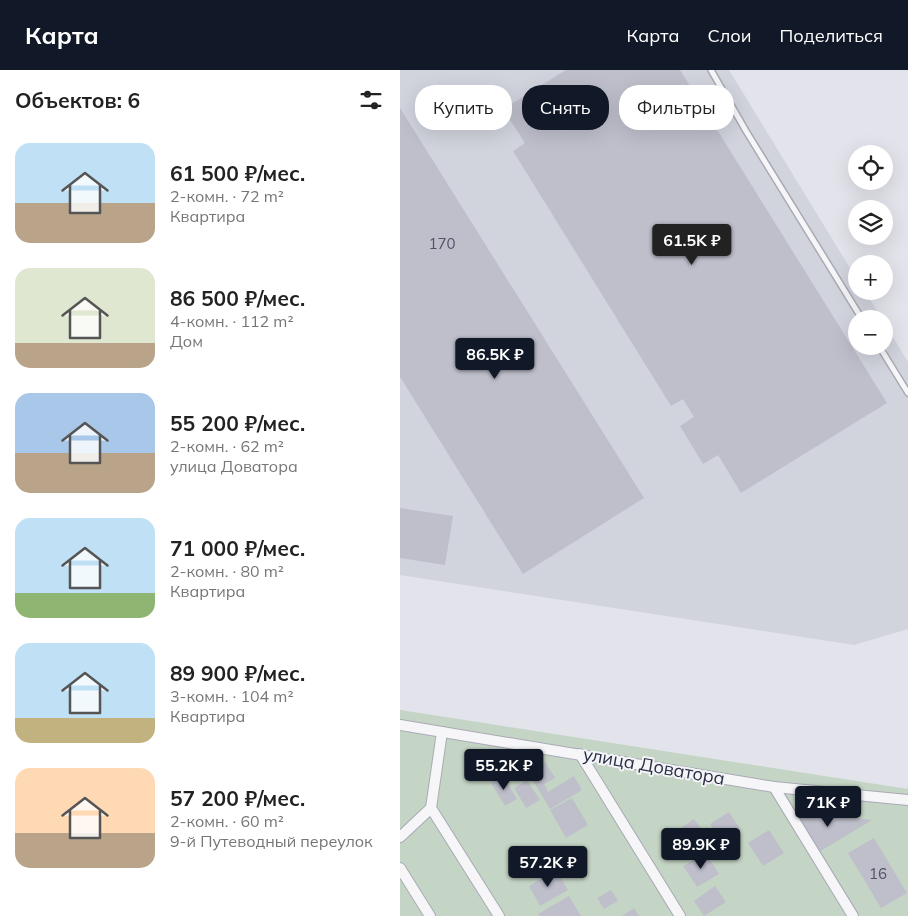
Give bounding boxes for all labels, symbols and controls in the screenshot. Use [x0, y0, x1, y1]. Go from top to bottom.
text: Карта [25, 20, 99, 50]
text: Карта [627, 24, 679, 47]
text: Слои [707, 24, 752, 47]
text: Поделиться [780, 24, 883, 47]
chip: Купить [415, 85, 512, 130]
chip: Снять [522, 85, 609, 130]
chip: Фильтры [619, 85, 734, 130]
icon: filters [357, 86, 385, 114]
text: Объектов: 6 [15, 87, 140, 113]
map controls [848, 145, 893, 355]
button: locate [848, 145, 893, 190]
text: 61 500 ₽/мес. [170, 160, 305, 186]
icon: home [55, 163, 115, 223]
text: 2-комн. · 72 m² [170, 186, 284, 206]
button: layers [848, 200, 893, 245]
text: Квартира [170, 206, 245, 226]
pin: 61.5K ₽ [646, 224, 738, 266]
text: 61.5K ₽ [663, 230, 721, 250]
house number: 170 [428, 234, 456, 253]
button: + [848, 255, 893, 300]
text: 86 500 ₽/мес. [170, 285, 305, 311]
icon: home [55, 288, 115, 348]
button: − [848, 310, 893, 355]
text: 4-комн. · 112 m² [170, 311, 294, 331]
text: Дом [170, 331, 203, 351]
pin: 86.5K ₽ [449, 338, 541, 380]
text: 86.5K ₽ [466, 344, 524, 364]
text: 55 200 ₽/мес. [170, 410, 305, 436]
icon: home [55, 413, 115, 473]
text: 2-комн. · 62 m² [170, 436, 284, 456]
text: улица Доватора [170, 456, 298, 476]
text: 71 000 ₽/мес. [170, 535, 305, 561]
icon: home [55, 538, 115, 598]
text: 2-комн. · 80 m² [170, 561, 284, 581]
text: Квартира [170, 581, 245, 601]
text: 89 900 ₽/мес. [170, 660, 305, 686]
icon: home [55, 663, 115, 723]
text: 3-комн. · 104 m² [170, 686, 294, 706]
text: Квартира [170, 706, 245, 726]
street label: улица Доватора [581, 742, 727, 790]
pin: 55.2K ₽ [458, 748, 550, 791]
text: 55.2K ₽ [475, 755, 533, 775]
text: 57 200 ₽/мес. [170, 785, 305, 811]
pin: 71K ₽ [793, 786, 863, 828]
icon: home [55, 788, 115, 848]
text: 71K ₽ [806, 792, 850, 812]
text: 2-комн. · 60 m² [170, 811, 284, 831]
pin: 89.9K ₽ [655, 828, 747, 870]
text: 9-й Путеводный переулок [170, 831, 373, 851]
text: 89.9K ₽ [672, 834, 730, 854]
pin: 57.2K ₽ [502, 846, 594, 888]
text: 57.2K ₽ [519, 852, 577, 872]
house number: 16 [869, 864, 887, 883]

